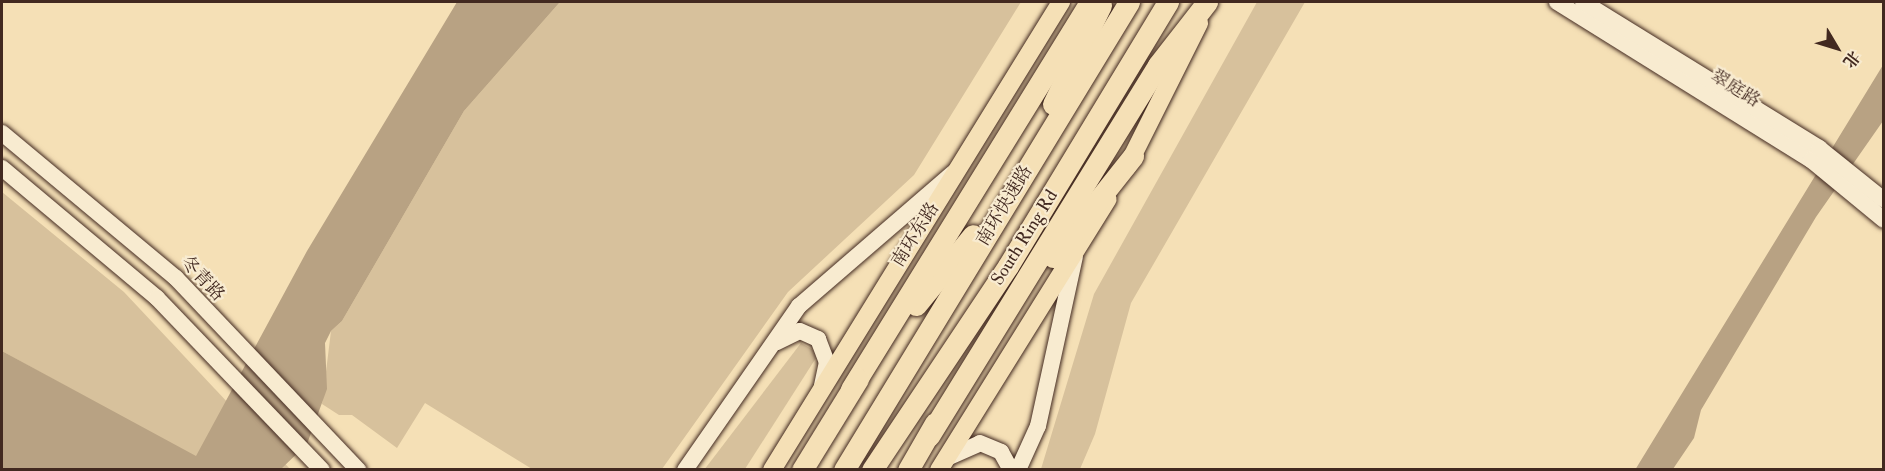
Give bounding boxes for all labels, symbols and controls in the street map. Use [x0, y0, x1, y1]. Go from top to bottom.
north arrow [1807, 18, 1867, 78]
text: 北 [1838, 47, 1864, 72]
street label: 翠庭路 [1706, 66, 1764, 112]
street label: 南环快速路 [973, 162, 1037, 250]
street label: South Ring Rd [987, 186, 1063, 290]
street label: 南环东路 [888, 199, 944, 271]
street label: 冬青路 [176, 252, 228, 306]

